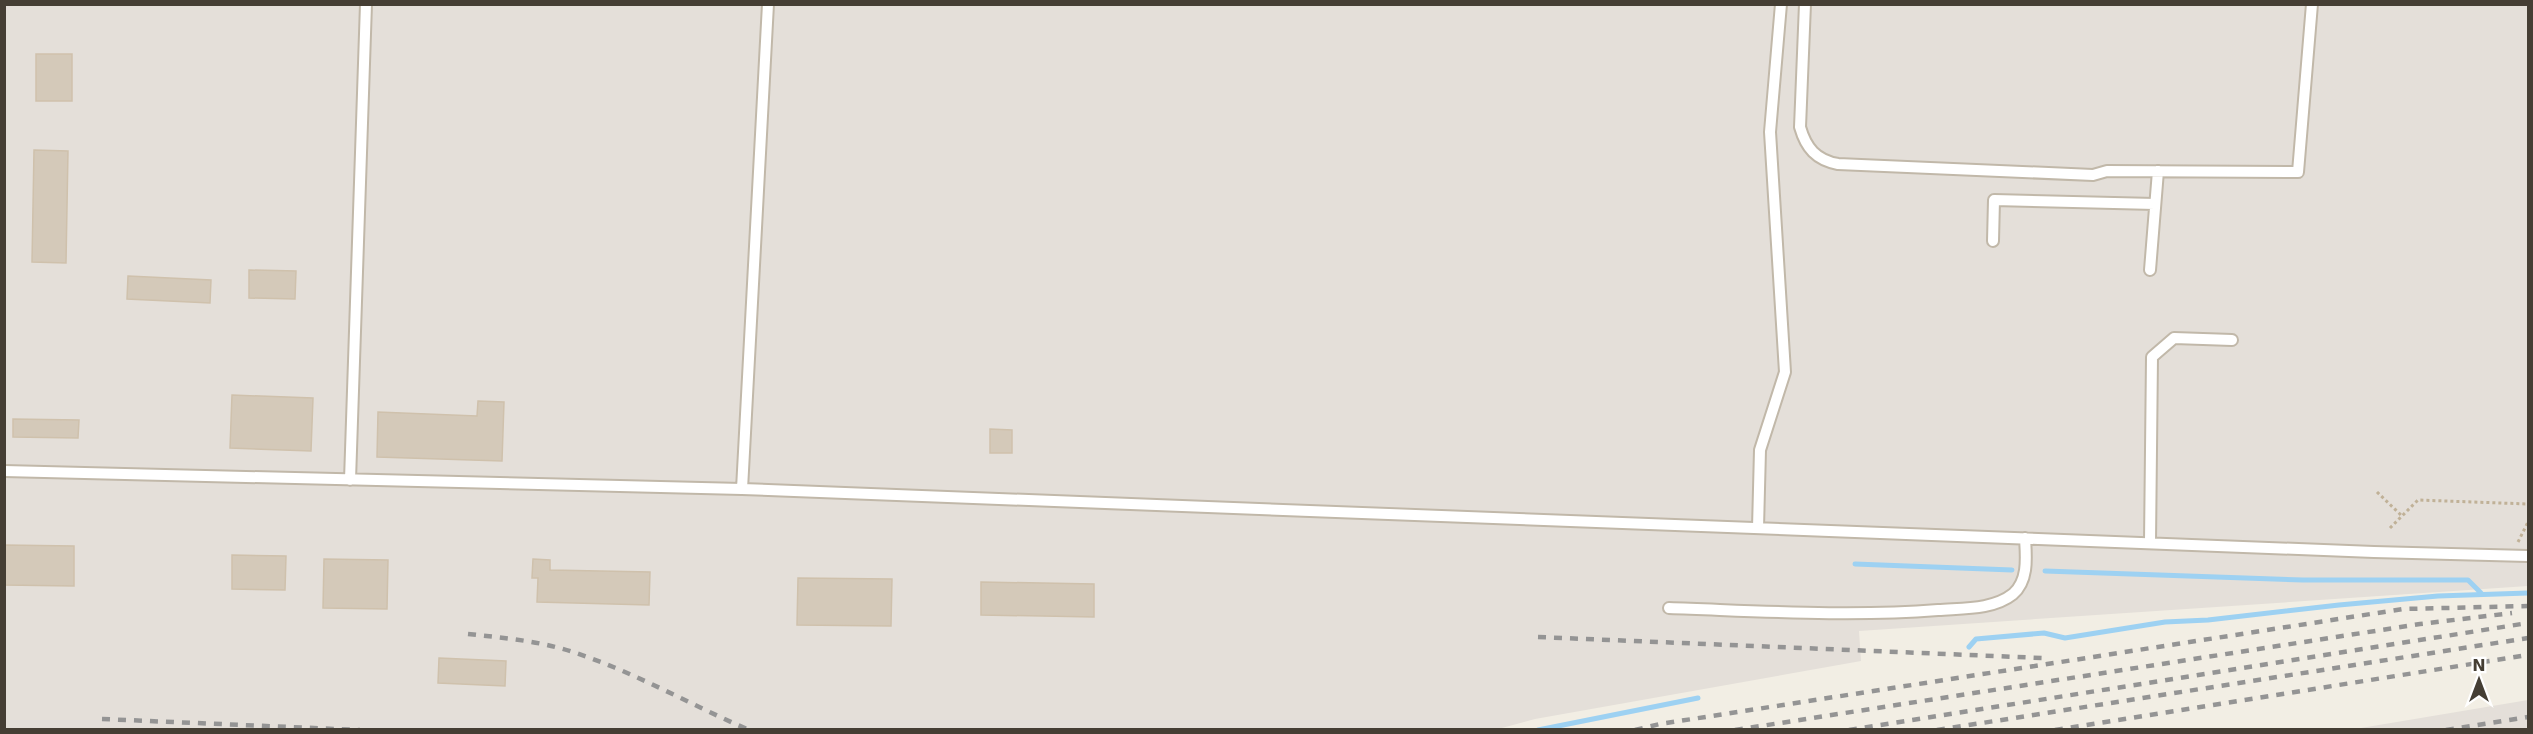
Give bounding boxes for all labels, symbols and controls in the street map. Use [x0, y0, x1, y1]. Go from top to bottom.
north arrow [2449, 650, 2509, 710]
text: N [2472, 656, 2486, 675]

